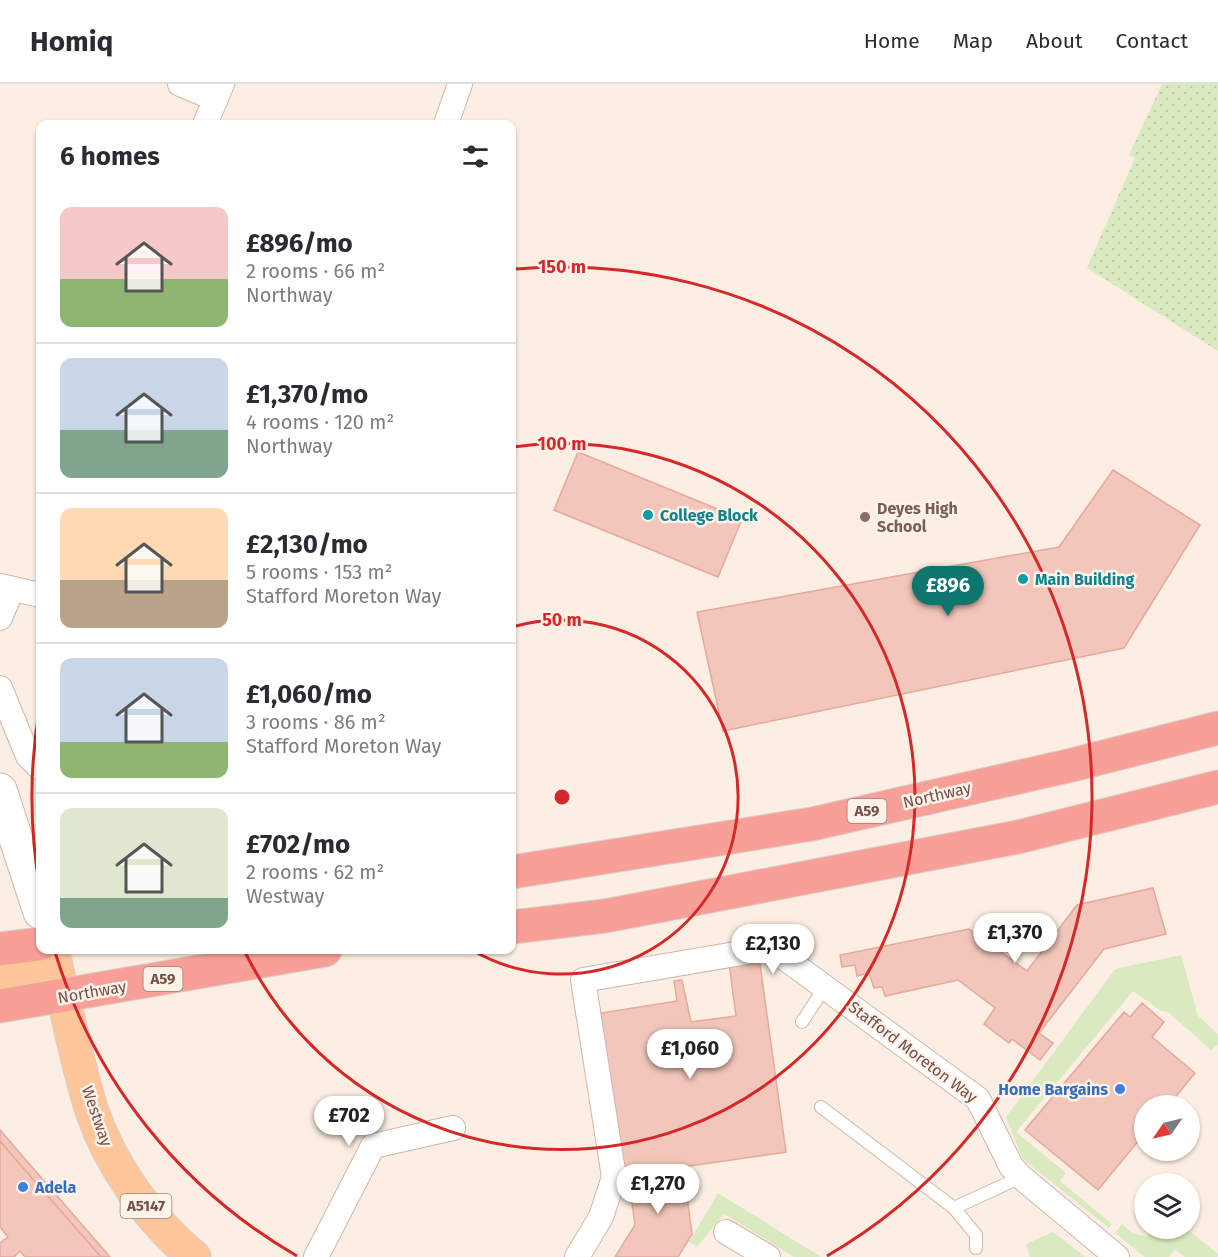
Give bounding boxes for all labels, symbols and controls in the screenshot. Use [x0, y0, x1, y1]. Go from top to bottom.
text: Homiq [30, 25, 113, 58]
text: Home [864, 28, 920, 54]
text: Map [953, 28, 993, 54]
text: About [1026, 28, 1083, 54]
text: Contact [1116, 28, 1188, 54]
icon: filters [459, 140, 492, 173]
text: 6 homes [60, 141, 160, 172]
text: £896/mo [246, 228, 353, 259]
icon: home [108, 231, 180, 303]
text: 150 m [538, 256, 586, 278]
text: 2 rooms · 66 m² [246, 259, 385, 283]
text: Northway [246, 283, 333, 307]
text: £1,370/mo [246, 379, 368, 410]
icon: home [108, 382, 180, 454]
text: 4 rooms · 120 m² [246, 410, 394, 434]
text: 100 m [538, 433, 586, 455]
text: Northway [246, 434, 333, 458]
place label: Deyes High School [877, 499, 958, 536]
place label: College Block [660, 506, 758, 525]
marker: College Block [641, 508, 655, 522]
marker: Deyes High School [858, 510, 872, 524]
text: £2,130/mo [246, 529, 368, 560]
icon: home [108, 532, 180, 604]
text: 5 rooms · 153 m² [246, 560, 393, 584]
pin: £896 [912, 566, 984, 617]
place label: Main Building [1035, 570, 1134, 589]
marker: Main Building [1016, 572, 1030, 586]
text: £896 [926, 573, 970, 597]
text: Stafford Moreton Way [246, 584, 441, 608]
text: 50 m [542, 609, 582, 631]
text: £1,060/mo [246, 679, 372, 710]
icon: home [108, 682, 180, 754]
text: 3 rooms · 86 m² [246, 710, 386, 734]
text: Stafford Moreton Way [246, 734, 441, 758]
street label: Northway [901, 778, 973, 812]
centre of rings [552, 787, 572, 807]
road number: A59 [848, 799, 886, 823]
text: £702/mo [246, 829, 350, 860]
icon: home [108, 832, 180, 904]
text: 2 rooms · 62 m² [246, 860, 384, 884]
text: Westway [246, 884, 324, 908]
pin: £1,370 [966, 913, 1064, 964]
text: £1,370 [987, 920, 1043, 944]
pin: £2,130 [724, 924, 822, 975]
text: £2,130 [745, 931, 801, 955]
road number: A59 [144, 967, 182, 991]
street label: Northway [56, 977, 128, 1007]
street label: Stafford Moreton Way [845, 997, 981, 1107]
pin: £1,060 [641, 1029, 739, 1080]
text: £1,060 [661, 1036, 719, 1060]
place label: Home Bargains [998, 1080, 1108, 1099]
marker: Home Bargains [1113, 1082, 1127, 1096]
street label: Westway [78, 1083, 116, 1149]
north arrow [1134, 1095, 1200, 1161]
map controls [1134, 1095, 1200, 1239]
pin: £702 [313, 1096, 385, 1147]
text: £702 [328, 1103, 370, 1127]
pin: £1,270 [609, 1164, 707, 1215]
text: £1,270 [630, 1171, 686, 1195]
button: layers [1134, 1173, 1200, 1239]
place label: Adela [34, 1178, 77, 1197]
marker: Adela [16, 1180, 30, 1194]
road number: A5147 [120, 1194, 172, 1218]

